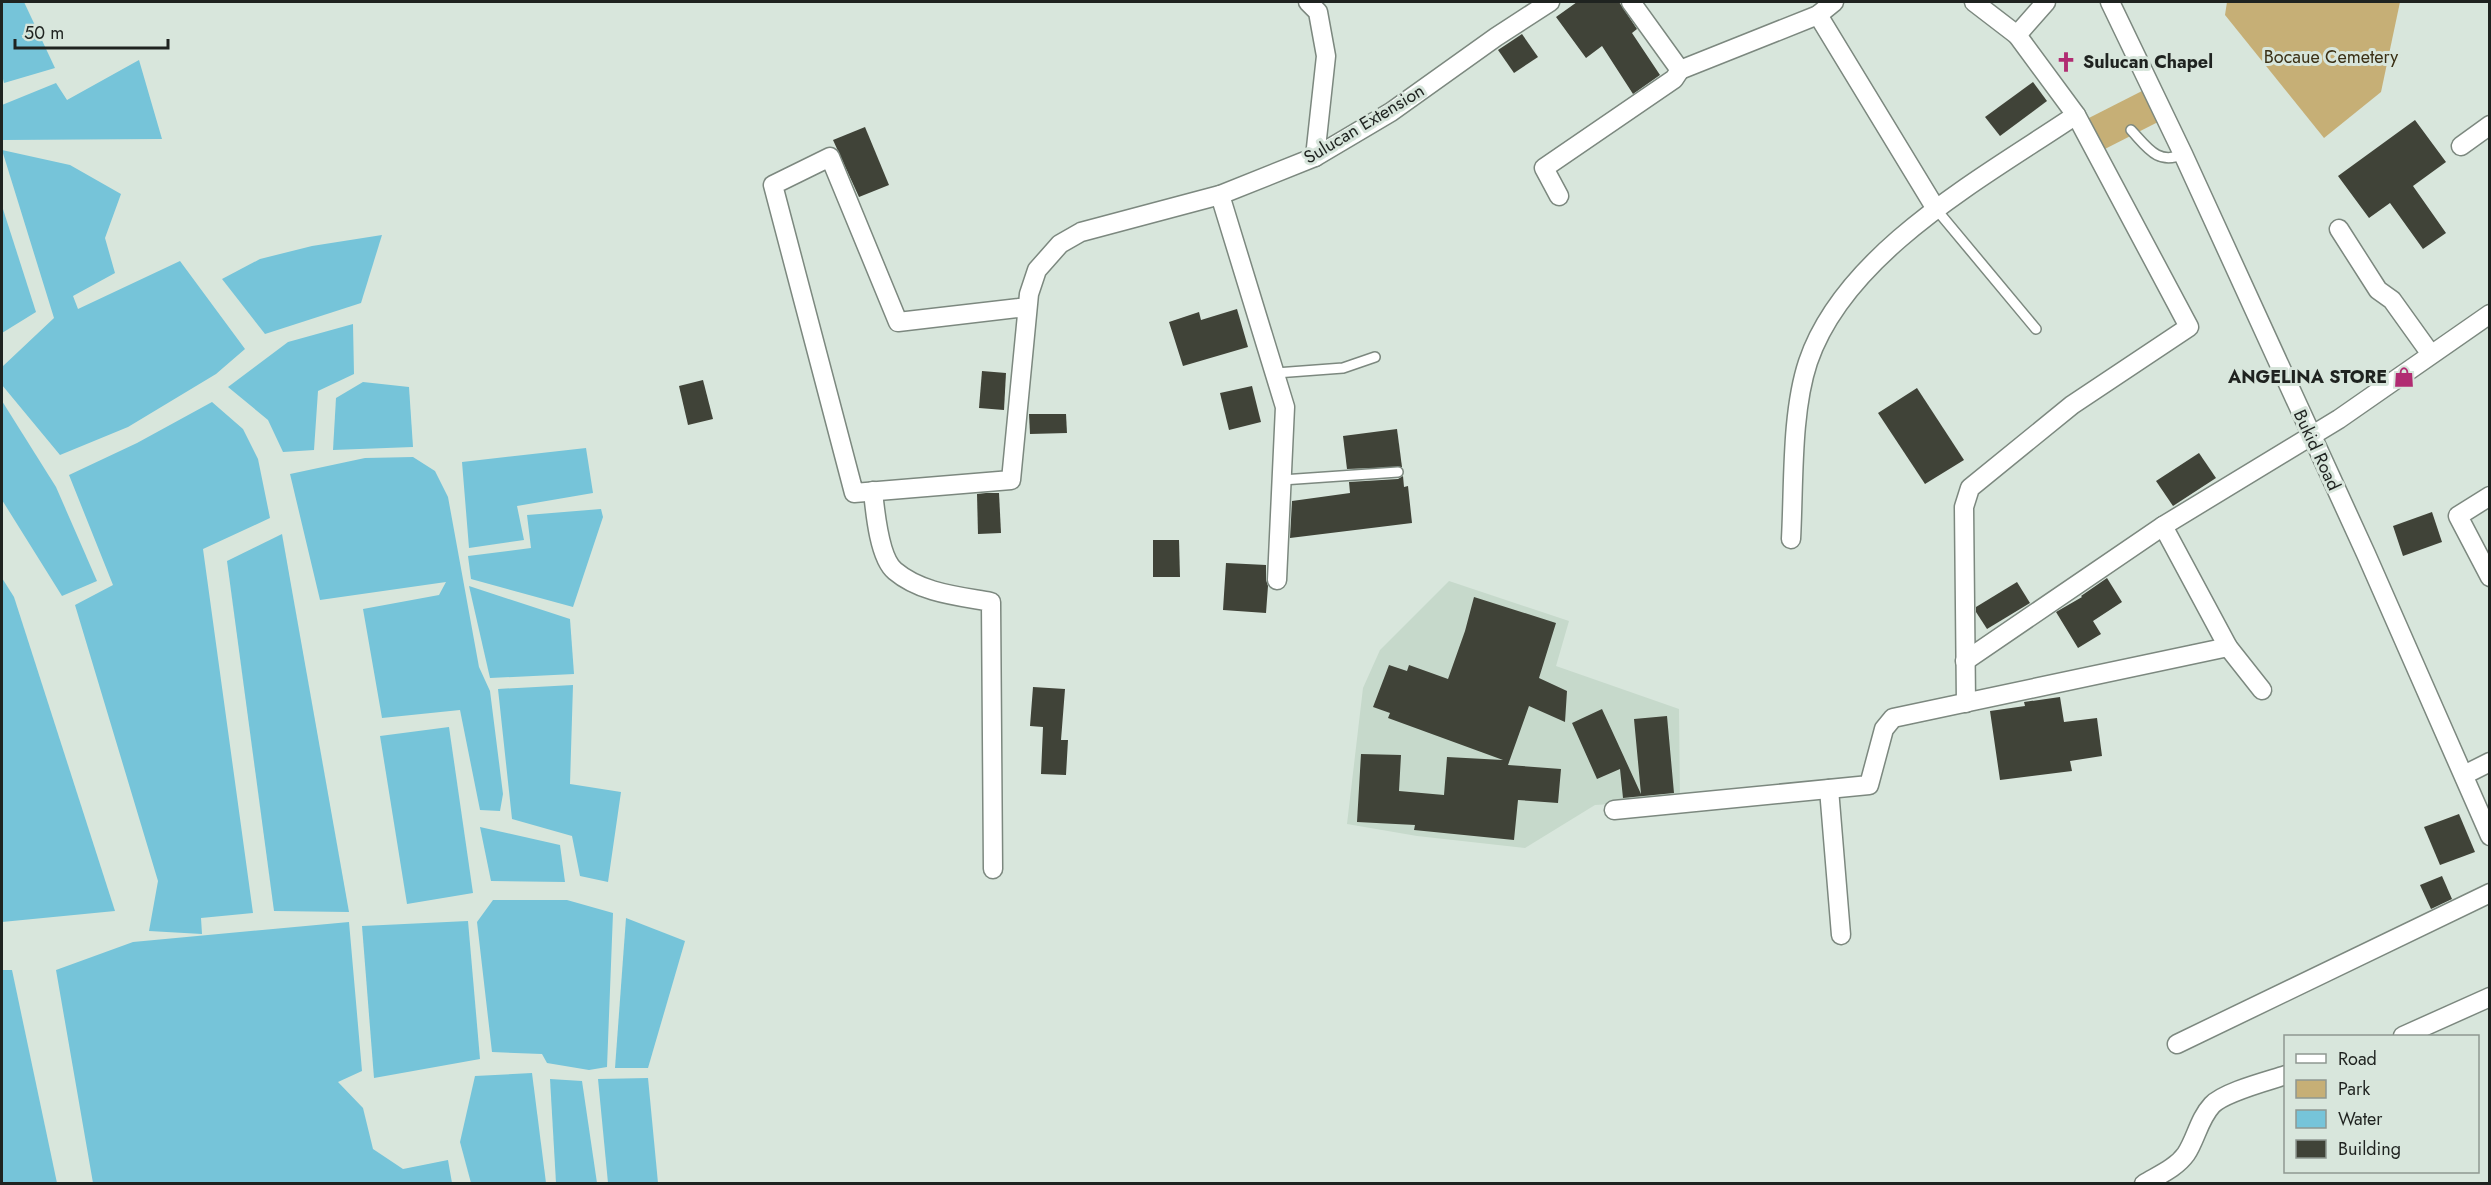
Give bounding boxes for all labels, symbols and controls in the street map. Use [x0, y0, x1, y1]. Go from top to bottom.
scale bar [15, 12, 168, 50]
text: 50 m [24, 20, 64, 46]
park label: Bocaue Cemetery [2264, 44, 2398, 70]
place label: Sulucan Chapel [2083, 49, 2213, 75]
church icon: Sulucan Chapel [2054, 50, 2078, 74]
street label: Sulucan Extension [1299, 78, 1429, 170]
place label: ANGELINA STORE [2227, 364, 2387, 390]
shop icon: ANGELINA STORE [2392, 365, 2416, 389]
street label: Bukid Road [2287, 405, 2347, 495]
legend [2284, 1035, 2479, 1173]
text: Road [2338, 1046, 2377, 1072]
text: Park [2338, 1076, 2370, 1102]
text: Water [2338, 1106, 2383, 1132]
text: Building [2338, 1136, 2401, 1162]

